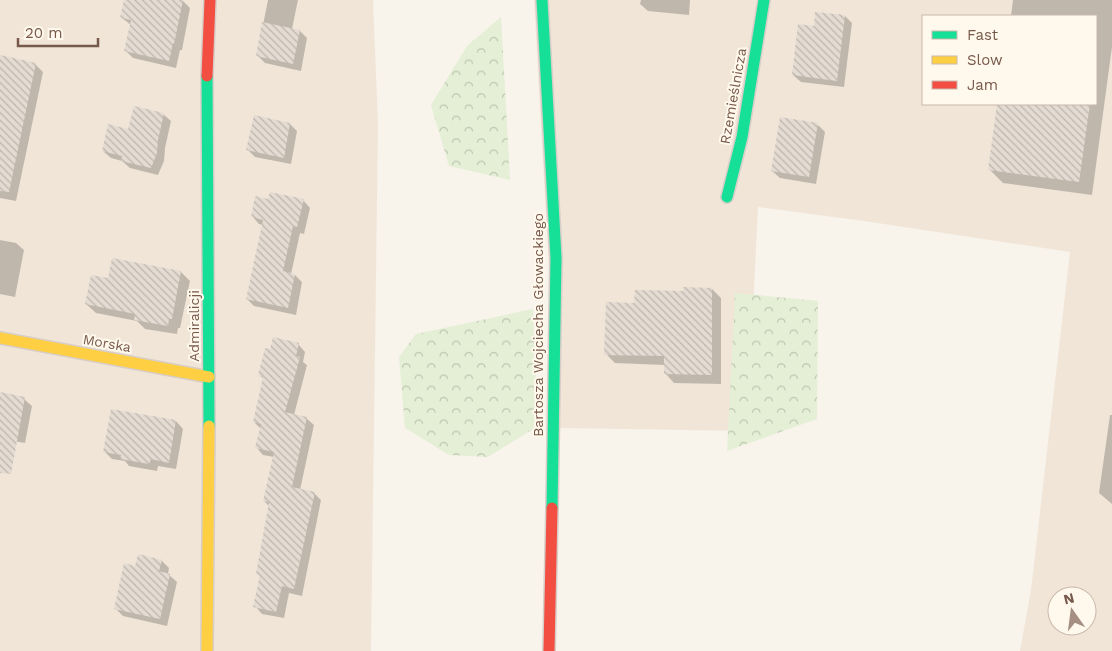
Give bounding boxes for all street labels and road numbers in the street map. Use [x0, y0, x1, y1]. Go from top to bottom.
street label: Rzemieślnicza [717, 47, 749, 145]
street label: Bartosza Wojciecha Głowackiego [530, 213, 546, 437]
street label: Admiralicji [186, 290, 202, 362]
street label: Morska [82, 331, 132, 355]

